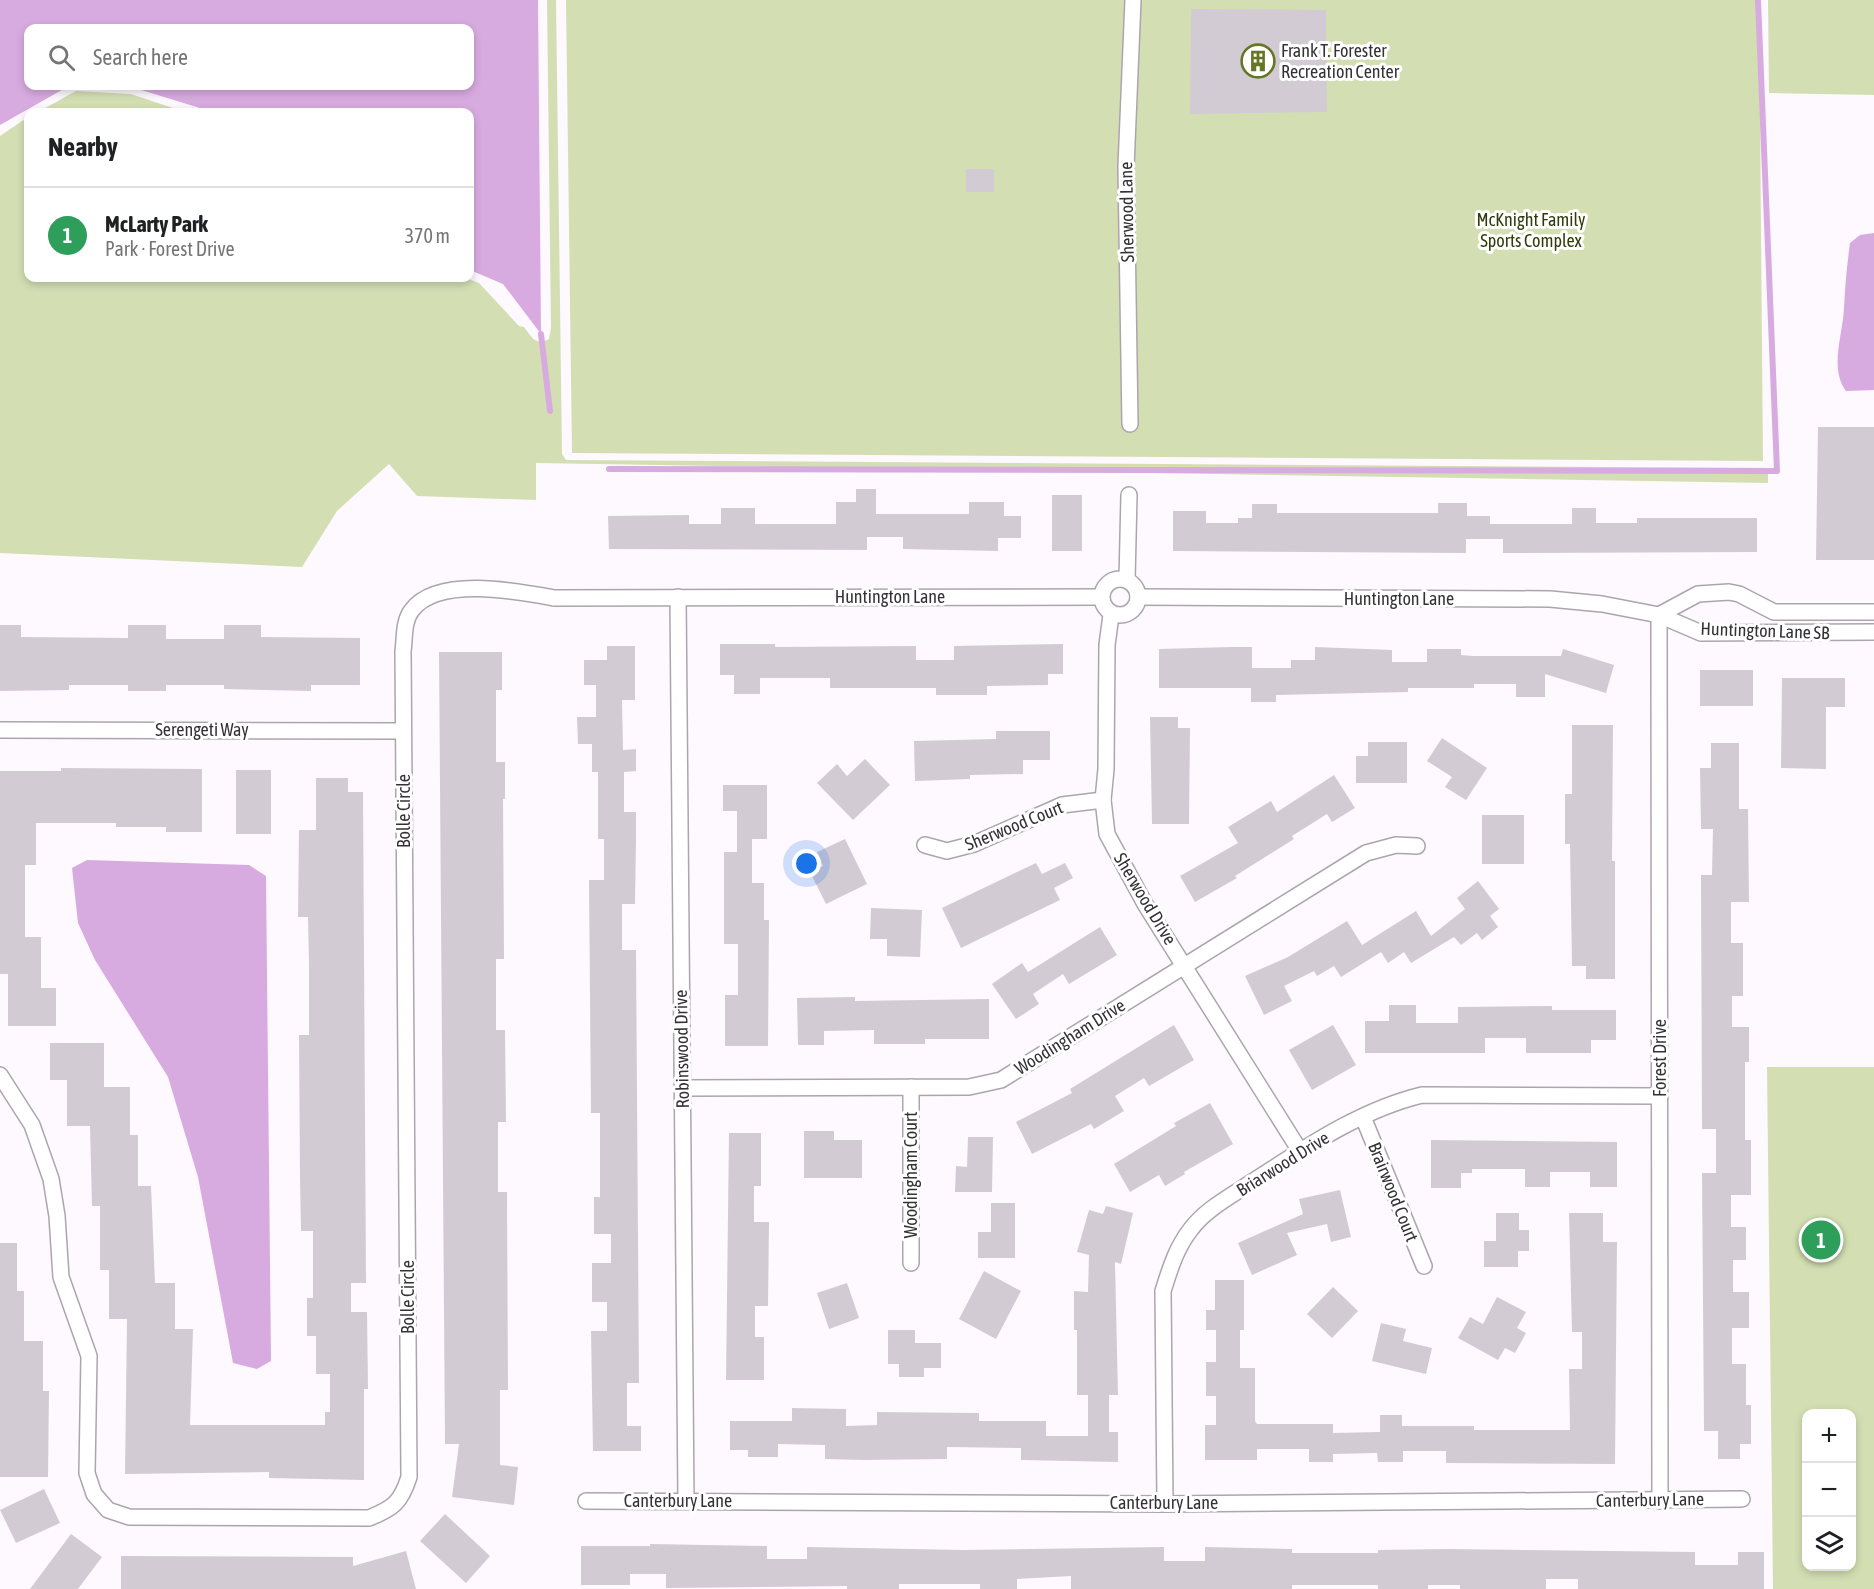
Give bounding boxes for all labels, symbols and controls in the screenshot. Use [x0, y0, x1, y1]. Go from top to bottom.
search box [24, 24, 474, 90]
place label: Frank T. Forester Recreation Center [1281, 40, 1400, 82]
icon: search [45, 41, 78, 74]
building icon: Frank T. Forester Recreation Center [1240, 43, 1276, 79]
text: Search here [93, 44, 188, 70]
text: Nearby [48, 132, 118, 162]
street label: Sherwood Lane [1115, 162, 1138, 262]
park label: McKnight Family Sports Complex [1477, 209, 1585, 251]
text: McLarty Park [105, 211, 208, 237]
text: 1 [63, 224, 72, 247]
text: 370 m [405, 224, 450, 247]
text: Park · Forest Drive [105, 237, 235, 260]
street label: Huntington Lane [835, 586, 945, 607]
street label: Huntington Lane [1344, 588, 1454, 609]
street label: Huntington Lane SB [1700, 618, 1830, 643]
street label: Serengeti Way [155, 719, 249, 740]
street label: Bolle Circle [393, 774, 414, 848]
street label: Sherwood Court [962, 796, 1066, 855]
your location [792, 849, 821, 878]
street label: Sherwood Drive [1110, 849, 1181, 948]
street label: Robinswood Drive [670, 990, 693, 1109]
street label: Woodingham Drive [1011, 994, 1129, 1079]
street label: Forest Drive [1649, 1019, 1670, 1097]
street label: Woodingham Court [900, 1112, 921, 1238]
street label: Briarwood Drive [1233, 1127, 1333, 1200]
street label: Brairwood Court [1364, 1139, 1423, 1245]
pin: 1 [1802, 1218, 1840, 1262]
street label: Bolle Circle [397, 1260, 418, 1334]
map controls [1802, 1409, 1856, 1571]
button: + [1802, 1409, 1856, 1463]
button: − [1802, 1463, 1856, 1517]
street label: Canterbury Lane [1596, 1488, 1704, 1511]
street label: Canterbury Lane [624, 1490, 732, 1511]
street label: Canterbury Lane [1110, 1492, 1218, 1513]
button: layers [1802, 1517, 1856, 1571]

